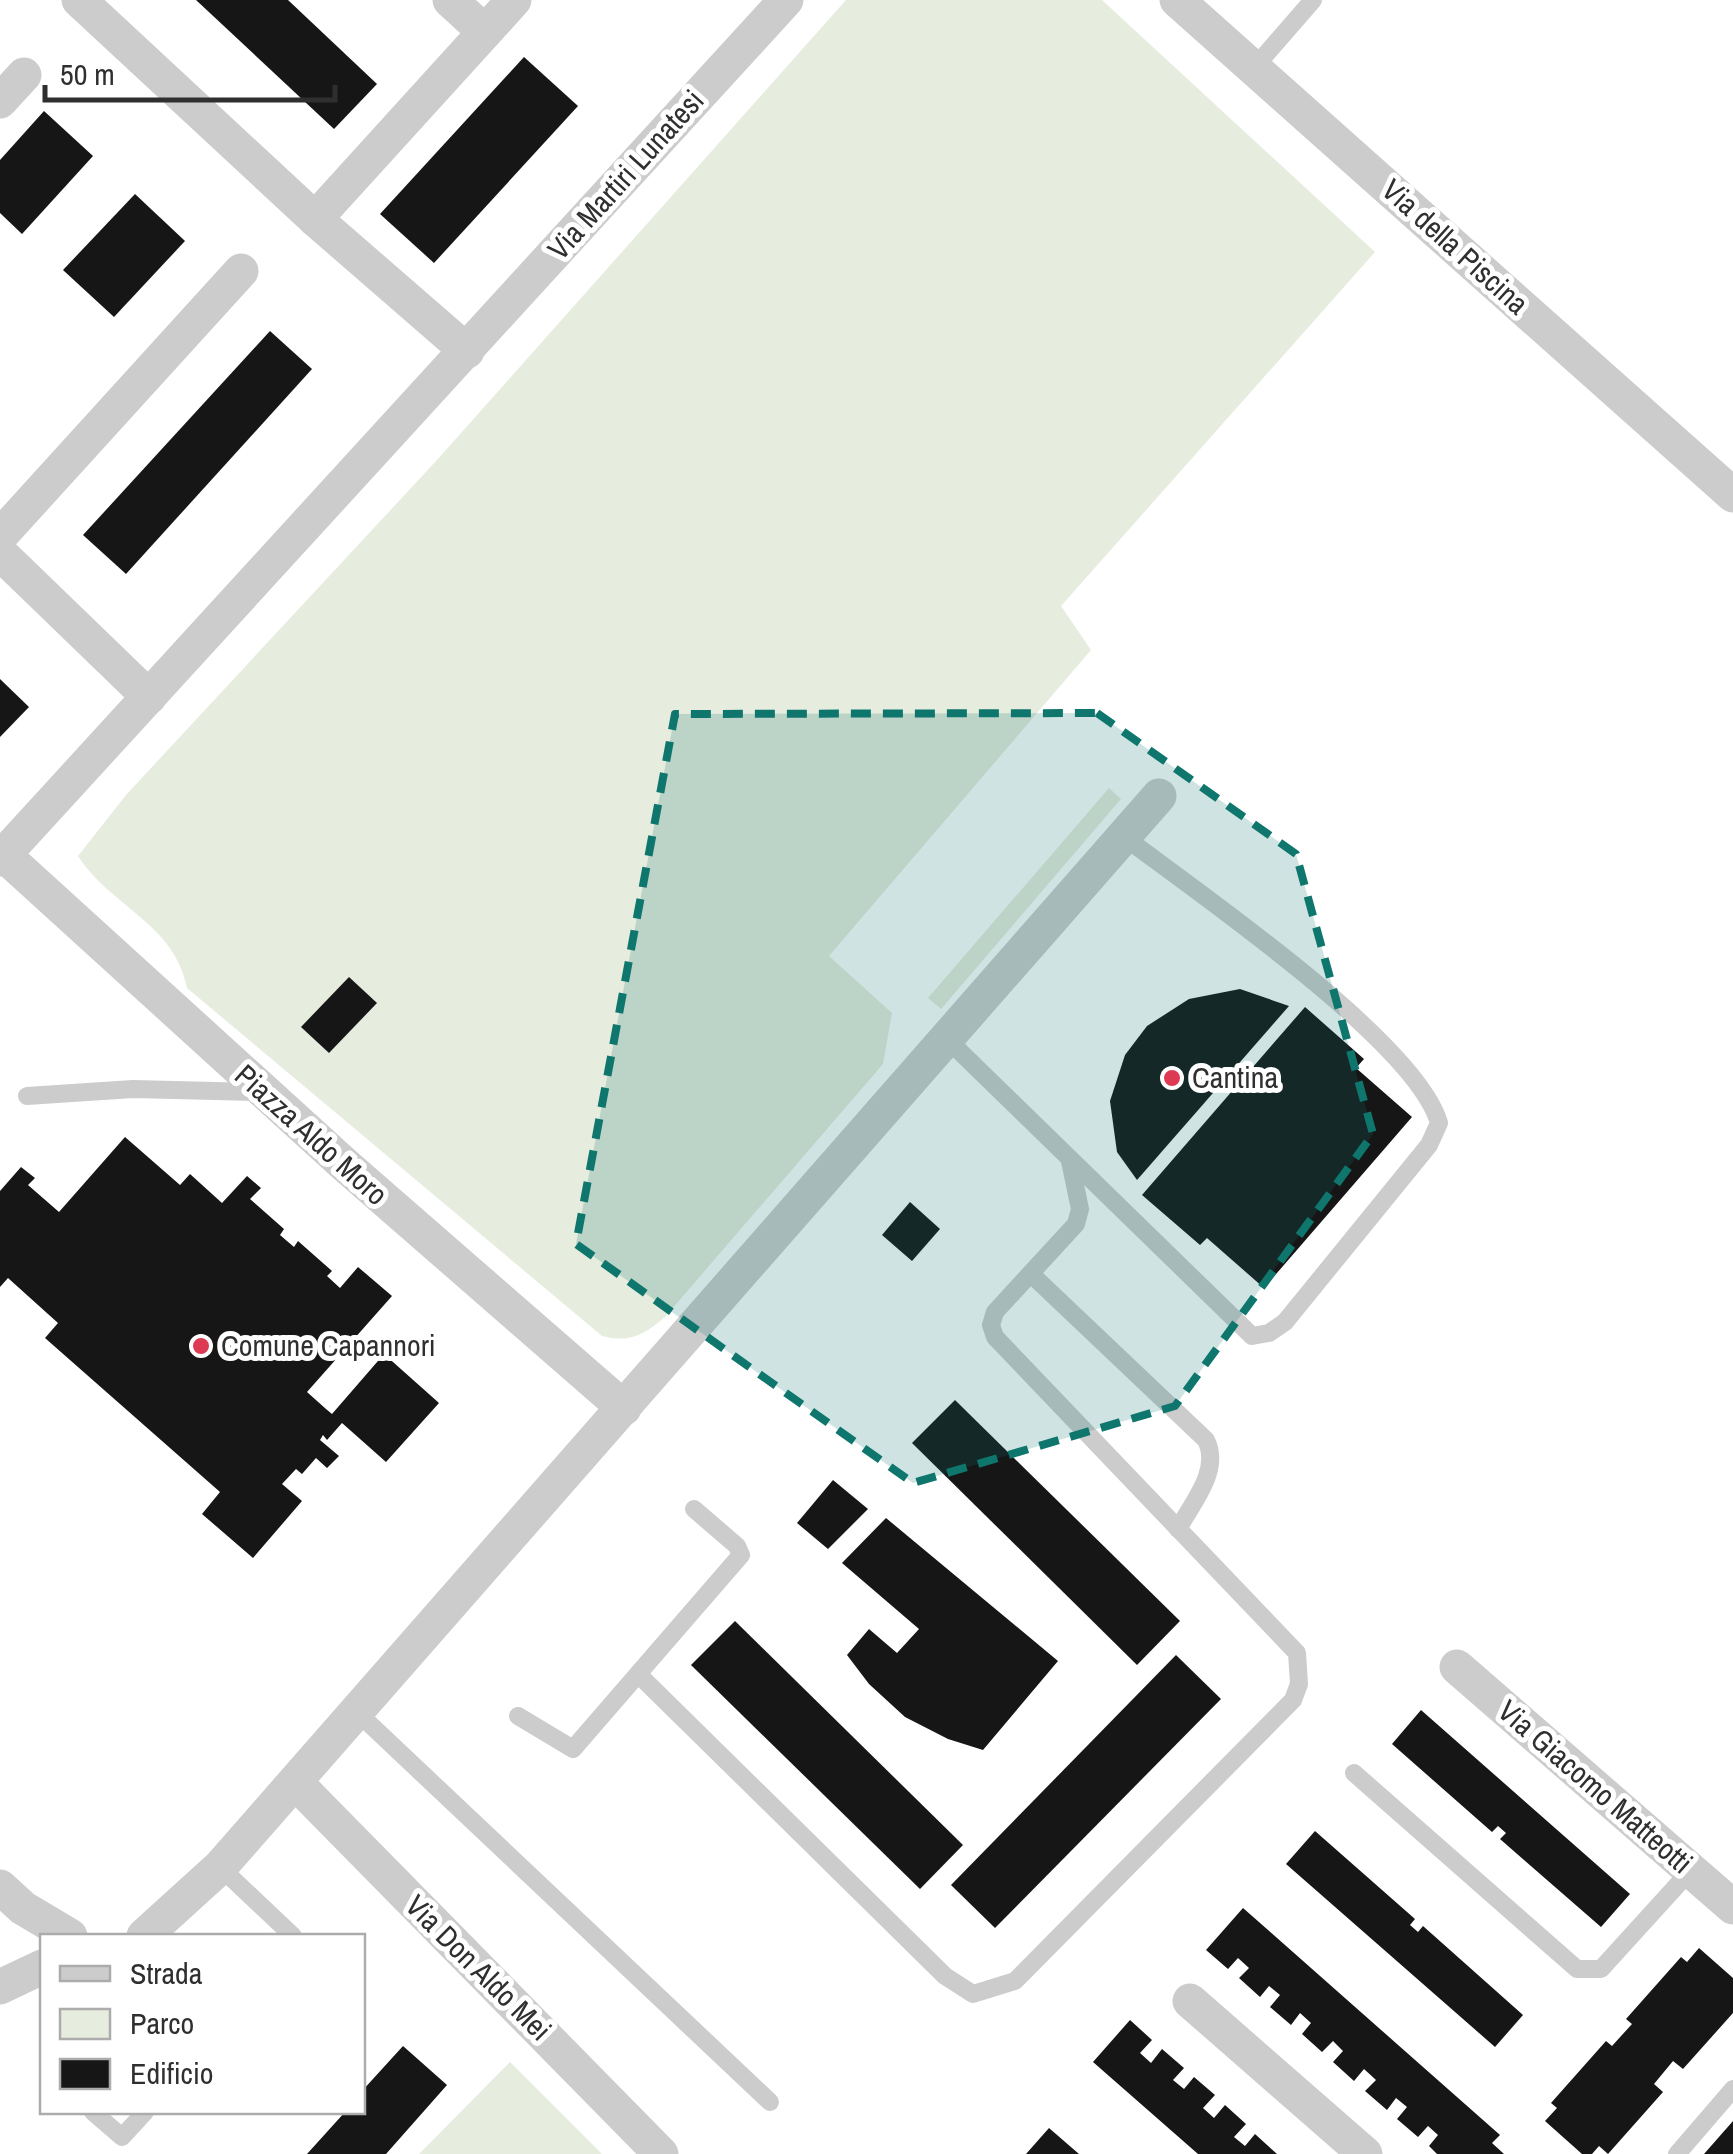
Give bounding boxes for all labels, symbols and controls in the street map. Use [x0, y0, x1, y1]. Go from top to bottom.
scale bar [45, 40, 335, 102]
text: 50 m [60, 54, 115, 94]
street label: Via Martiri Lunatesi [538, 81, 712, 268]
street label: Via della Piscina [1374, 170, 1538, 323]
street label: Piazza Aldo Moro [227, 1055, 397, 1214]
place label: Cantina [1192, 1057, 1278, 1097]
marker: Cantina [1161, 1067, 1183, 1089]
place label: Comune Capannori [221, 1325, 436, 1365]
marker: Comune Capannori [190, 1335, 212, 1357]
street label: Via Giacomo Matteotti [1490, 1691, 1702, 1882]
street label: Via Don Aldo Mei [397, 1886, 560, 2049]
legend [40, 1934, 365, 2114]
text: Strada [130, 1953, 203, 1993]
text: Parco [130, 2003, 194, 2043]
text: Edificio [130, 2053, 213, 2093]

